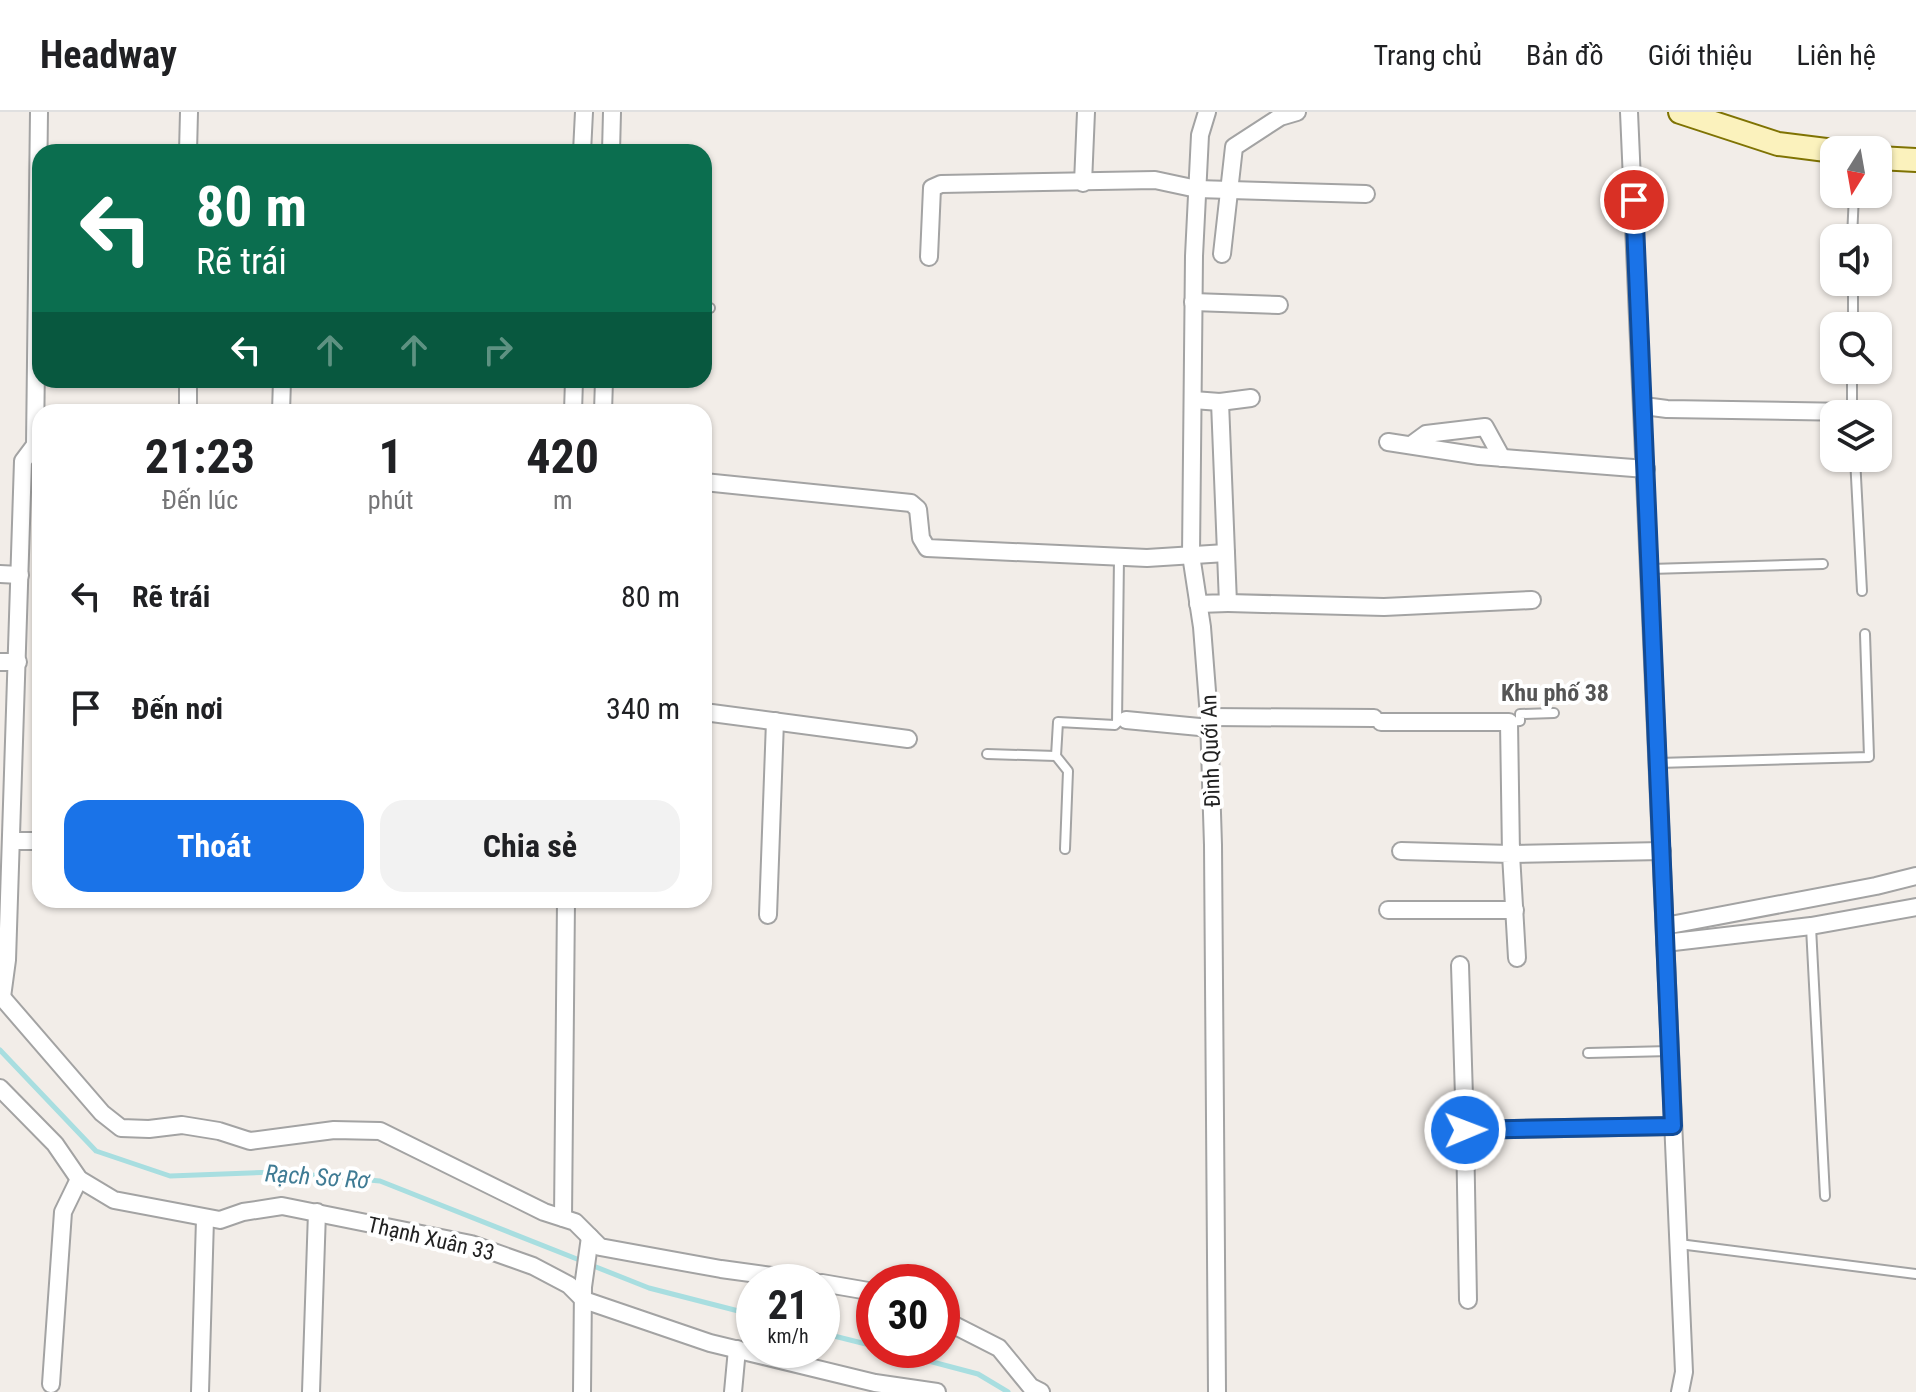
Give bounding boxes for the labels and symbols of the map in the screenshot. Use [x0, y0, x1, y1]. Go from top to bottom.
north arrow [1820, 136, 1892, 208]
pin [1600, 166, 1668, 234]
district label: Khu phố 38 [1501, 679, 1609, 707]
street label: Đình Quới An [1196, 694, 1225, 808]
position arrow [1423, 1088, 1507, 1172]
water label: Rạch Sơ Rơ [264, 1159, 372, 1195]
street label: Thạnh Xuân 33 [365, 1212, 497, 1265]
speed limit sign: 30 [856, 1264, 960, 1368]

